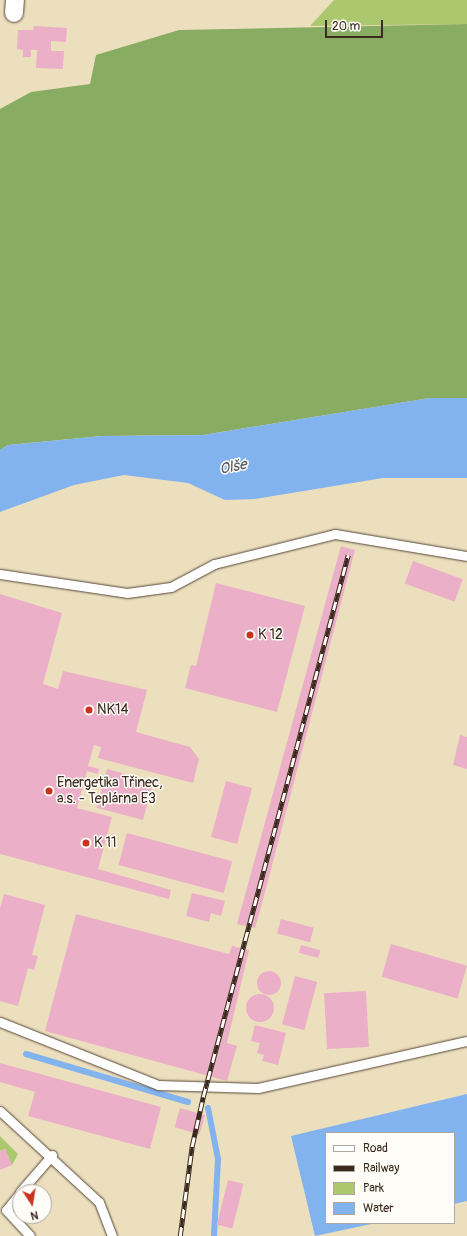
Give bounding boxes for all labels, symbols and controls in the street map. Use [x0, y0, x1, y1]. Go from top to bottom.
scale bar [327, 12, 385, 38]
text: 20 m [332, 19, 360, 34]
water label: Olše [218, 456, 248, 478]
place label: K 12 [258, 627, 283, 643]
marker: K 12 [245, 630, 255, 640]
place label: NK14 [97, 702, 128, 718]
marker: NK14 [84, 705, 94, 715]
place label: Energetika Třinec, a.s. - Teplárna E3 [57, 775, 163, 808]
marker: Energetika Třinec, a.s. - Teplárna E3 [44, 786, 54, 796]
place label: K 11 [94, 835, 116, 851]
marker: K 11 [81, 838, 91, 848]
legend [325, 1132, 455, 1224]
text: Road [363, 1141, 388, 1156]
text: Railway [363, 1161, 399, 1176]
text: Park [363, 1181, 384, 1196]
north arrow [12, 1184, 52, 1224]
text: Water [363, 1201, 394, 1216]
text: N [29, 1208, 39, 1222]

